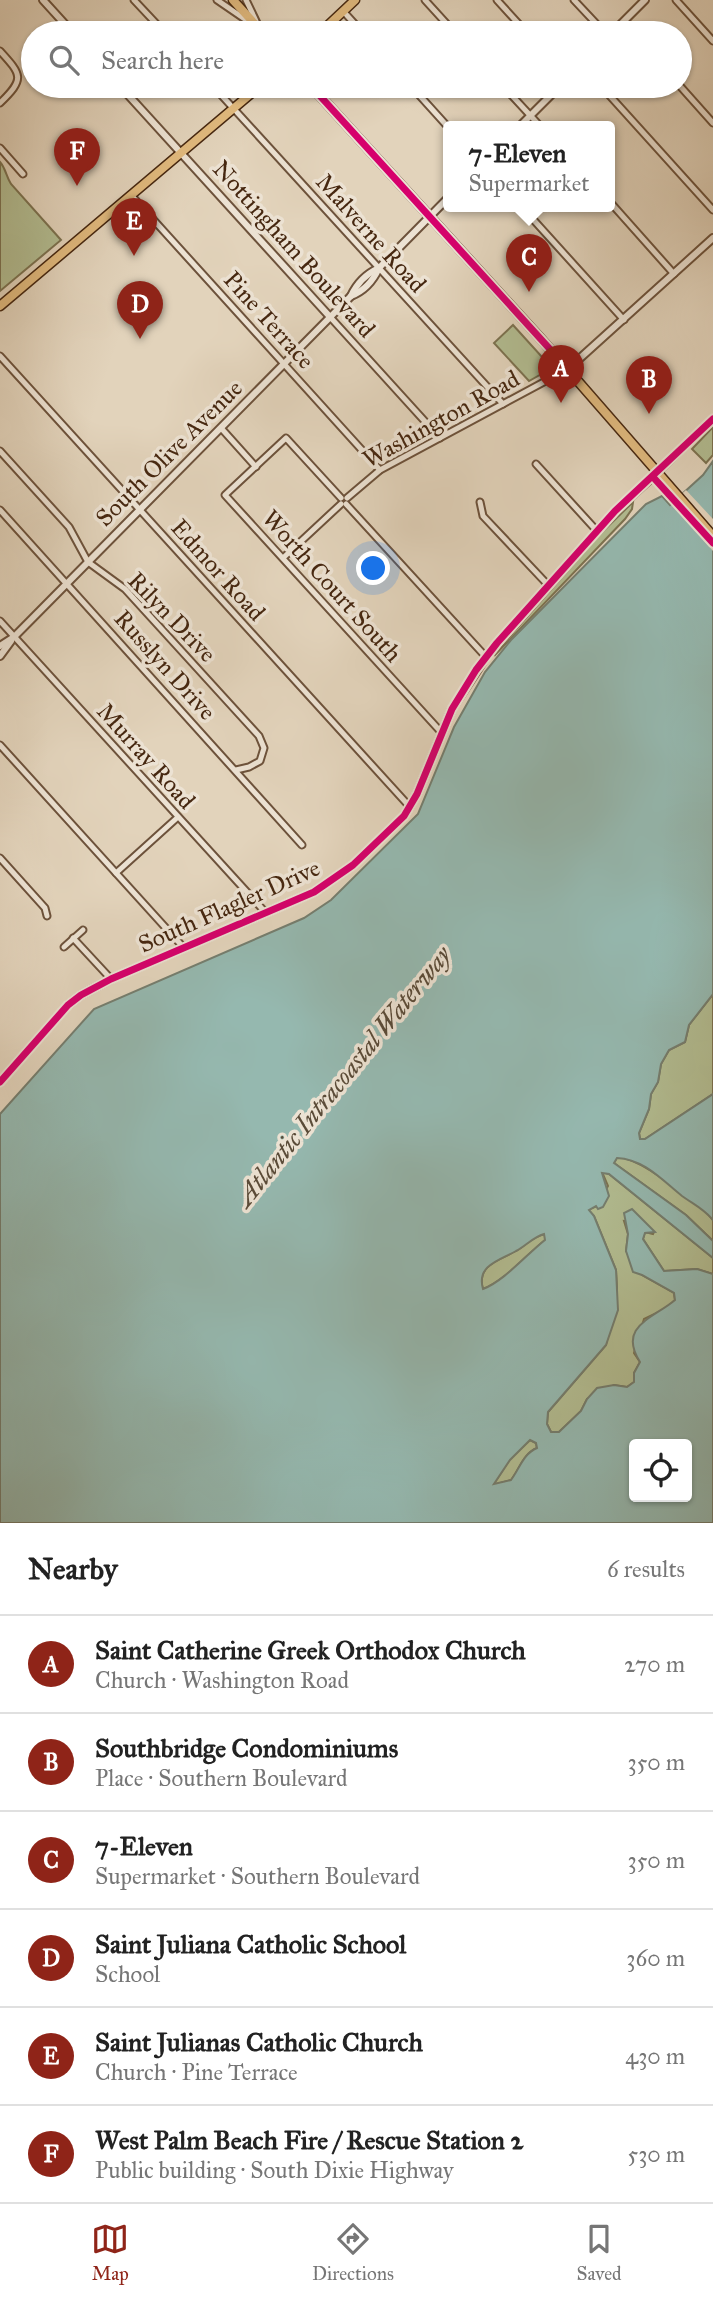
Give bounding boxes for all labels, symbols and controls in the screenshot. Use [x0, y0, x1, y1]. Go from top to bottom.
search box [21, 21, 692, 98]
icon: search [45, 41, 83, 79]
text: Search here [101, 44, 224, 76]
popup [443, 121, 615, 212]
pin: F [54, 128, 100, 186]
text: 7-Eleven [469, 137, 566, 169]
street label: Nottingham Boulevard [206, 154, 382, 344]
street label: Malverne Road [309, 167, 433, 299]
text: Supermarket [469, 169, 589, 197]
pin: E [111, 198, 157, 256]
pin: C [506, 234, 552, 292]
street label: Pine Terrace [217, 265, 321, 375]
pin: D [117, 281, 163, 339]
pin: A [538, 345, 584, 403]
pin: B [626, 356, 672, 414]
street label: Washington Road [357, 364, 525, 474]
street label: South Olive Avenue [89, 373, 249, 533]
street label: Worth Court South [256, 504, 408, 668]
street label: Edmor Road [164, 513, 272, 627]
your location [356, 551, 390, 585]
street label: Rilyn Drive [121, 565, 223, 669]
street label: Russlyn Drive [108, 604, 222, 726]
street label: Murray Road [90, 697, 202, 815]
street label: South Flagler Drive [134, 853, 324, 959]
water label: Atlantic Intracoastal Waterway [226, 938, 459, 1215]
map controls [629, 1439, 692, 1502]
button: locate [629, 1439, 692, 1502]
text: Nearby [28, 1551, 118, 1587]
text: 6 results [607, 1555, 685, 1583]
text: Saint Catherine Greek Orthodox Church [95, 1634, 526, 1666]
text: A [43, 1650, 59, 1678]
text: 270 m [624, 1650, 685, 1678]
text: Church · Washington Road [95, 1666, 349, 1694]
text: Southbridge Condominiums [95, 1732, 398, 1764]
text: B [43, 1748, 59, 1776]
text: 350 m [627, 1748, 685, 1776]
text: Place · Southern Boulevard [95, 1764, 348, 1792]
text: 7-Eleven [95, 1830, 193, 1862]
text: C [43, 1846, 59, 1874]
text: 350 m [627, 1846, 685, 1874]
text: Supermarket · Southern Boulevard [95, 1862, 420, 1890]
text: Saint Juliana Catholic School [95, 1928, 406, 1960]
text: D [42, 1944, 60, 1972]
text: 360 m [626, 1944, 685, 1972]
text: School [95, 1960, 160, 1988]
text: Saint Julianas Catholic Church [95, 2026, 423, 2058]
text: E [43, 2042, 59, 2070]
text: 430 m [625, 2042, 685, 2070]
text: Church · Pine Terrace [95, 2058, 298, 2086]
text: West Palm Beach Fire / Rescue Station 2 [95, 2124, 523, 2156]
text: F [43, 2140, 59, 2168]
text: 530 m [627, 2140, 685, 2168]
text: Public building · South Dixie Highway [95, 2156, 454, 2184]
tab: Map [91, 2220, 129, 2285]
tab: Directions [312, 2220, 394, 2285]
tab: Saved [577, 2220, 622, 2285]

